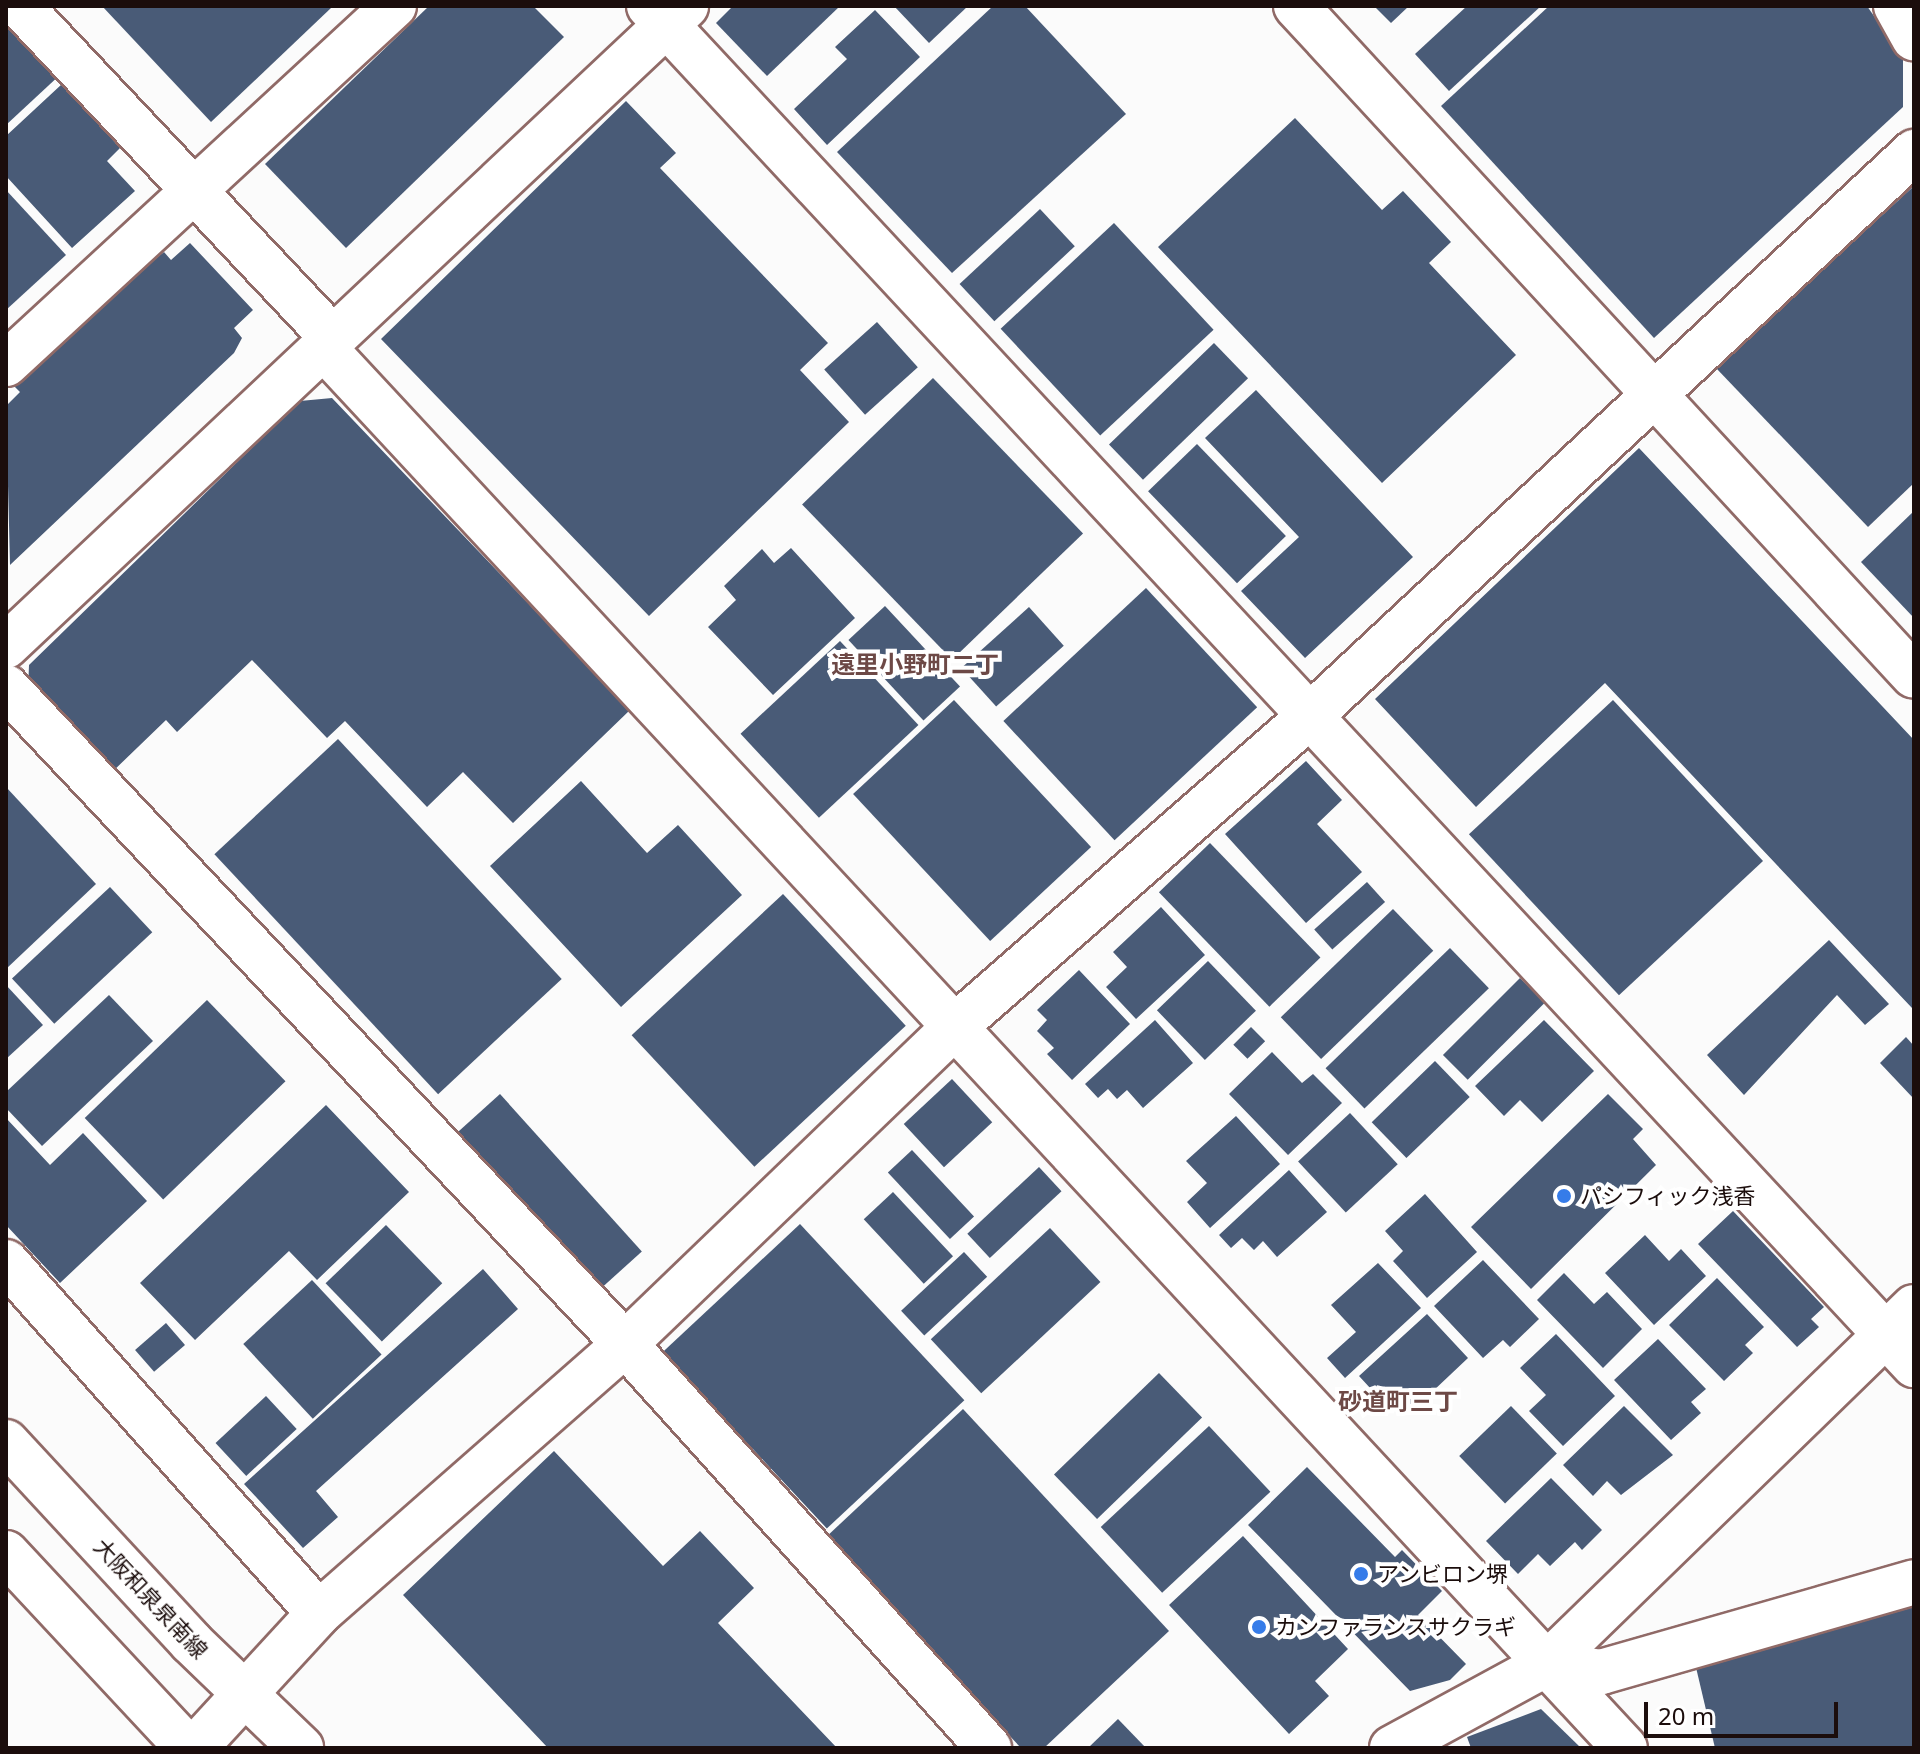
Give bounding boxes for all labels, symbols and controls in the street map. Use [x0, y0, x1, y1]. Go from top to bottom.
district label: 遠里小野町二丁 [831, 650, 999, 678]
place label: パシフィック浅香 [1580, 1183, 1756, 1209]
marker: パシフィック浅香 [1555, 1187, 1573, 1205]
district label: 砂道町三丁 [1338, 1387, 1458, 1415]
street label: 大阪和泉泉南線 [89, 1533, 213, 1663]
place label: アンビロン堺 [1377, 1561, 1509, 1587]
marker: アンビロン堺 [1352, 1565, 1370, 1583]
place label: カンファランスサクラギ [1275, 1614, 1517, 1640]
marker: カンファランスサクラギ [1250, 1618, 1268, 1636]
scale bar [1648, 1686, 1842, 1736]
text: 20 m [1658, 1699, 1714, 1732]

